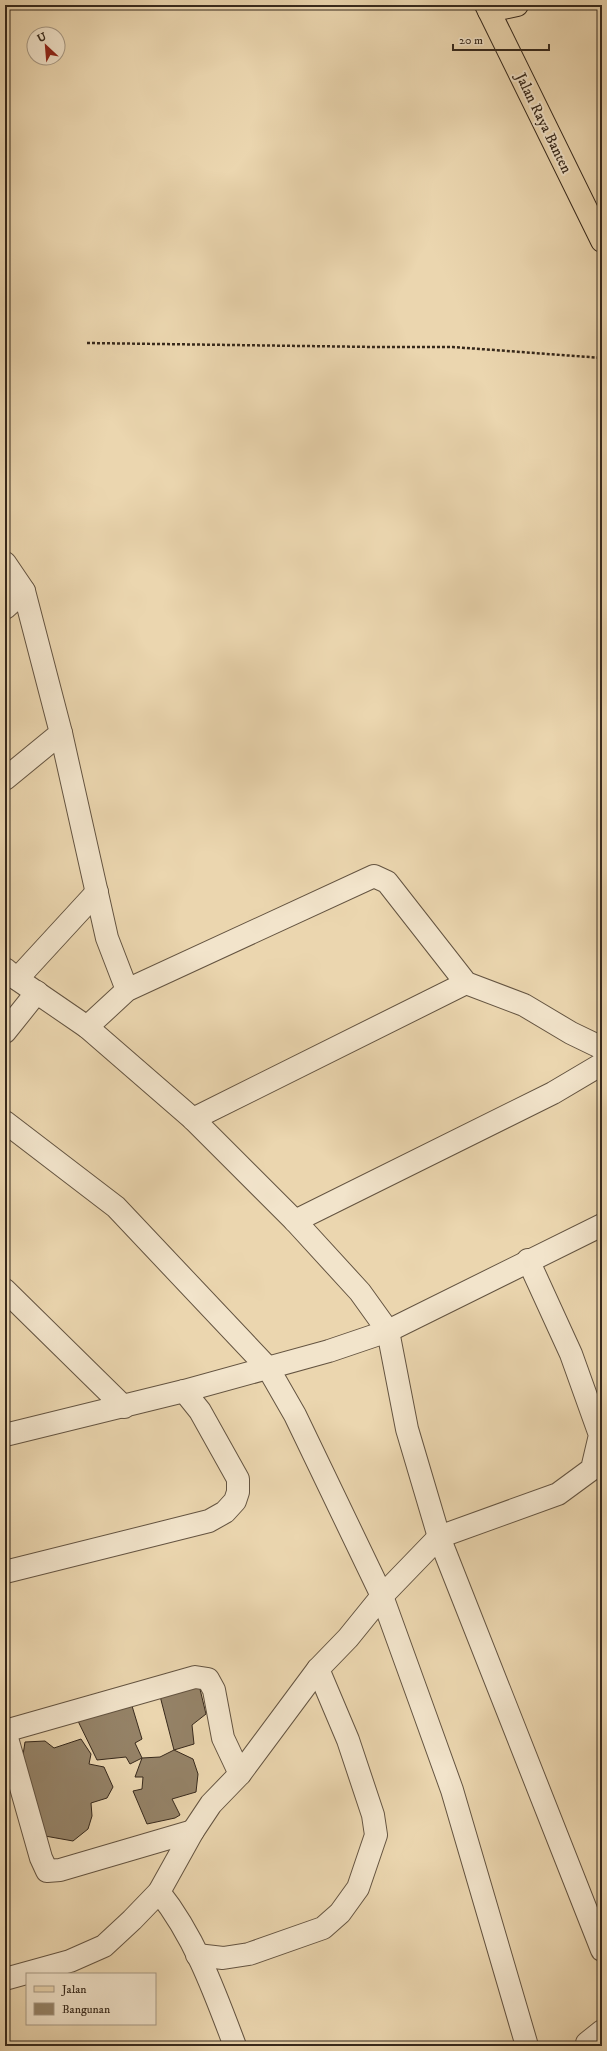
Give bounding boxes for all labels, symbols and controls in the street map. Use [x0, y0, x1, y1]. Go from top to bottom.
north arrow [26, 26, 66, 66]
scale bar [453, 26, 549, 52]
text: U [35, 30, 49, 46]
text: 20 m [459, 33, 483, 48]
street label: Jalan Raya Banten [510, 68, 576, 177]
legend [26, 1973, 156, 2025]
text: Jalan [61, 1982, 87, 1997]
text: Bangunan [62, 2002, 111, 2017]

